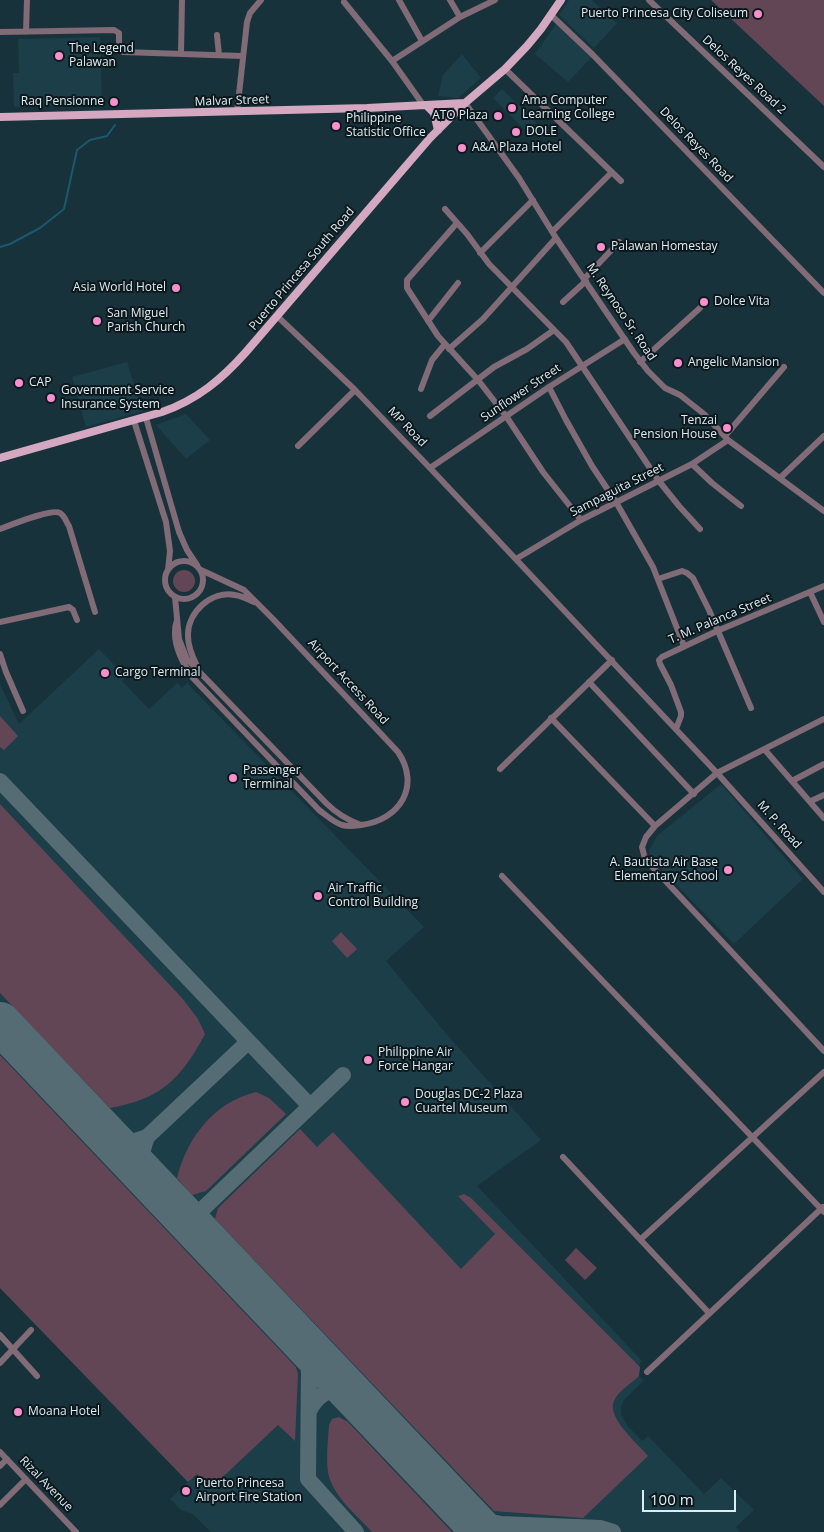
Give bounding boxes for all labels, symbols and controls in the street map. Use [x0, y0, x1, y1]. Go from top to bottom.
place label: Puerto Princesa City Coliseum [581, 7, 748, 21]
marker: Puerto Princesa City Coliseum [752, 8, 764, 20]
street label: Delos Reyes Road 2 [699, 33, 789, 117]
place label: The Legend Palawan [69, 42, 134, 70]
marker: The Legend Palawan [53, 50, 65, 62]
street label: Malvar Street [194, 93, 270, 109]
place label: Ama Computer Learning College [522, 94, 615, 122]
place label: Raq Pensionne [21, 95, 104, 109]
marker: Raq Pensionne [108, 96, 120, 108]
marker: Ama Computer Learning College [506, 102, 518, 114]
street label: Delos Reyes Road [656, 104, 736, 186]
place label: ATO Plaza [432, 109, 488, 123]
marker: ATO Plaza [492, 110, 504, 122]
place label: Philippine Statistic Office [346, 112, 426, 140]
marker: Philippine Statistic Office [330, 120, 342, 132]
place label: DOLE [526, 125, 557, 139]
marker: DOLE [510, 126, 522, 138]
place label: A&A Plaza Hotel [472, 141, 561, 155]
marker: A&A Plaza Hotel [456, 142, 468, 154]
street label: Puerto Princesa South Road [246, 205, 358, 333]
place label: Palawan Homestay [611, 240, 718, 254]
marker: Palawan Homestay [595, 241, 607, 253]
street label: M. Reynoso Sr. Road [583, 261, 659, 363]
place label: Asia World Hotel [73, 281, 166, 295]
marker: Asia World Hotel [170, 282, 182, 294]
place label: Dolce Vita [714, 295, 770, 309]
marker: Dolce Vita [698, 296, 710, 308]
place label: San Miguel Parish Church [107, 307, 185, 335]
marker: San Miguel Parish Church [91, 315, 103, 327]
place label: Angelic Mansion [688, 356, 779, 370]
marker: Angelic Mansion [672, 357, 684, 369]
street label: Sunflower Street [478, 361, 564, 425]
place label: CAP [29, 376, 51, 390]
marker: CAP [13, 377, 25, 389]
place label: Government Service Insurance System [61, 384, 174, 412]
marker: Government Service Insurance System [45, 392, 57, 404]
street label: MP Road [385, 404, 429, 450]
place label: Tenzai Pension House [633, 414, 717, 442]
marker: Tenzai Pension House [721, 422, 733, 434]
street label: Sampaguita Street [568, 460, 666, 520]
street label: T. M. Palanca Street [667, 591, 773, 647]
street label: Airport Access Road [305, 636, 391, 728]
place label: Cargo Terminal [115, 666, 200, 680]
marker: Cargo Terminal [99, 667, 111, 679]
place label: Passenger Terminal [243, 764, 301, 792]
marker: Passenger Terminal [227, 772, 239, 784]
street label: M. P. Road [754, 798, 804, 852]
place label: A. Bautista Air Base Elementary School [610, 856, 718, 884]
marker: A. Bautista Air Base Elementary School [722, 864, 734, 876]
place label: Air Traffic Control Building [328, 882, 418, 910]
marker: Air Traffic Control Building [312, 890, 324, 902]
place label: Philippine Air Force Hangar [378, 1046, 453, 1074]
marker: Philippine Air Force Hangar [362, 1054, 374, 1066]
place label: Douglas DC-2 Plaza Cuartel Museum [415, 1088, 523, 1116]
marker: Douglas DC-2 Plaza Cuartel Museum [399, 1096, 411, 1108]
place label: Moana Hotel [28, 1405, 100, 1419]
marker: Moana Hotel [12, 1406, 24, 1418]
street label: Rizal Avenue [16, 1454, 76, 1514]
place label: Puerto Princesa Airport Fire Station [196, 1477, 302, 1505]
scale bar [644, 1480, 738, 1512]
marker: Puerto Princesa Airport Fire Station [180, 1485, 192, 1497]
text: 100 m [650, 1489, 694, 1509]

